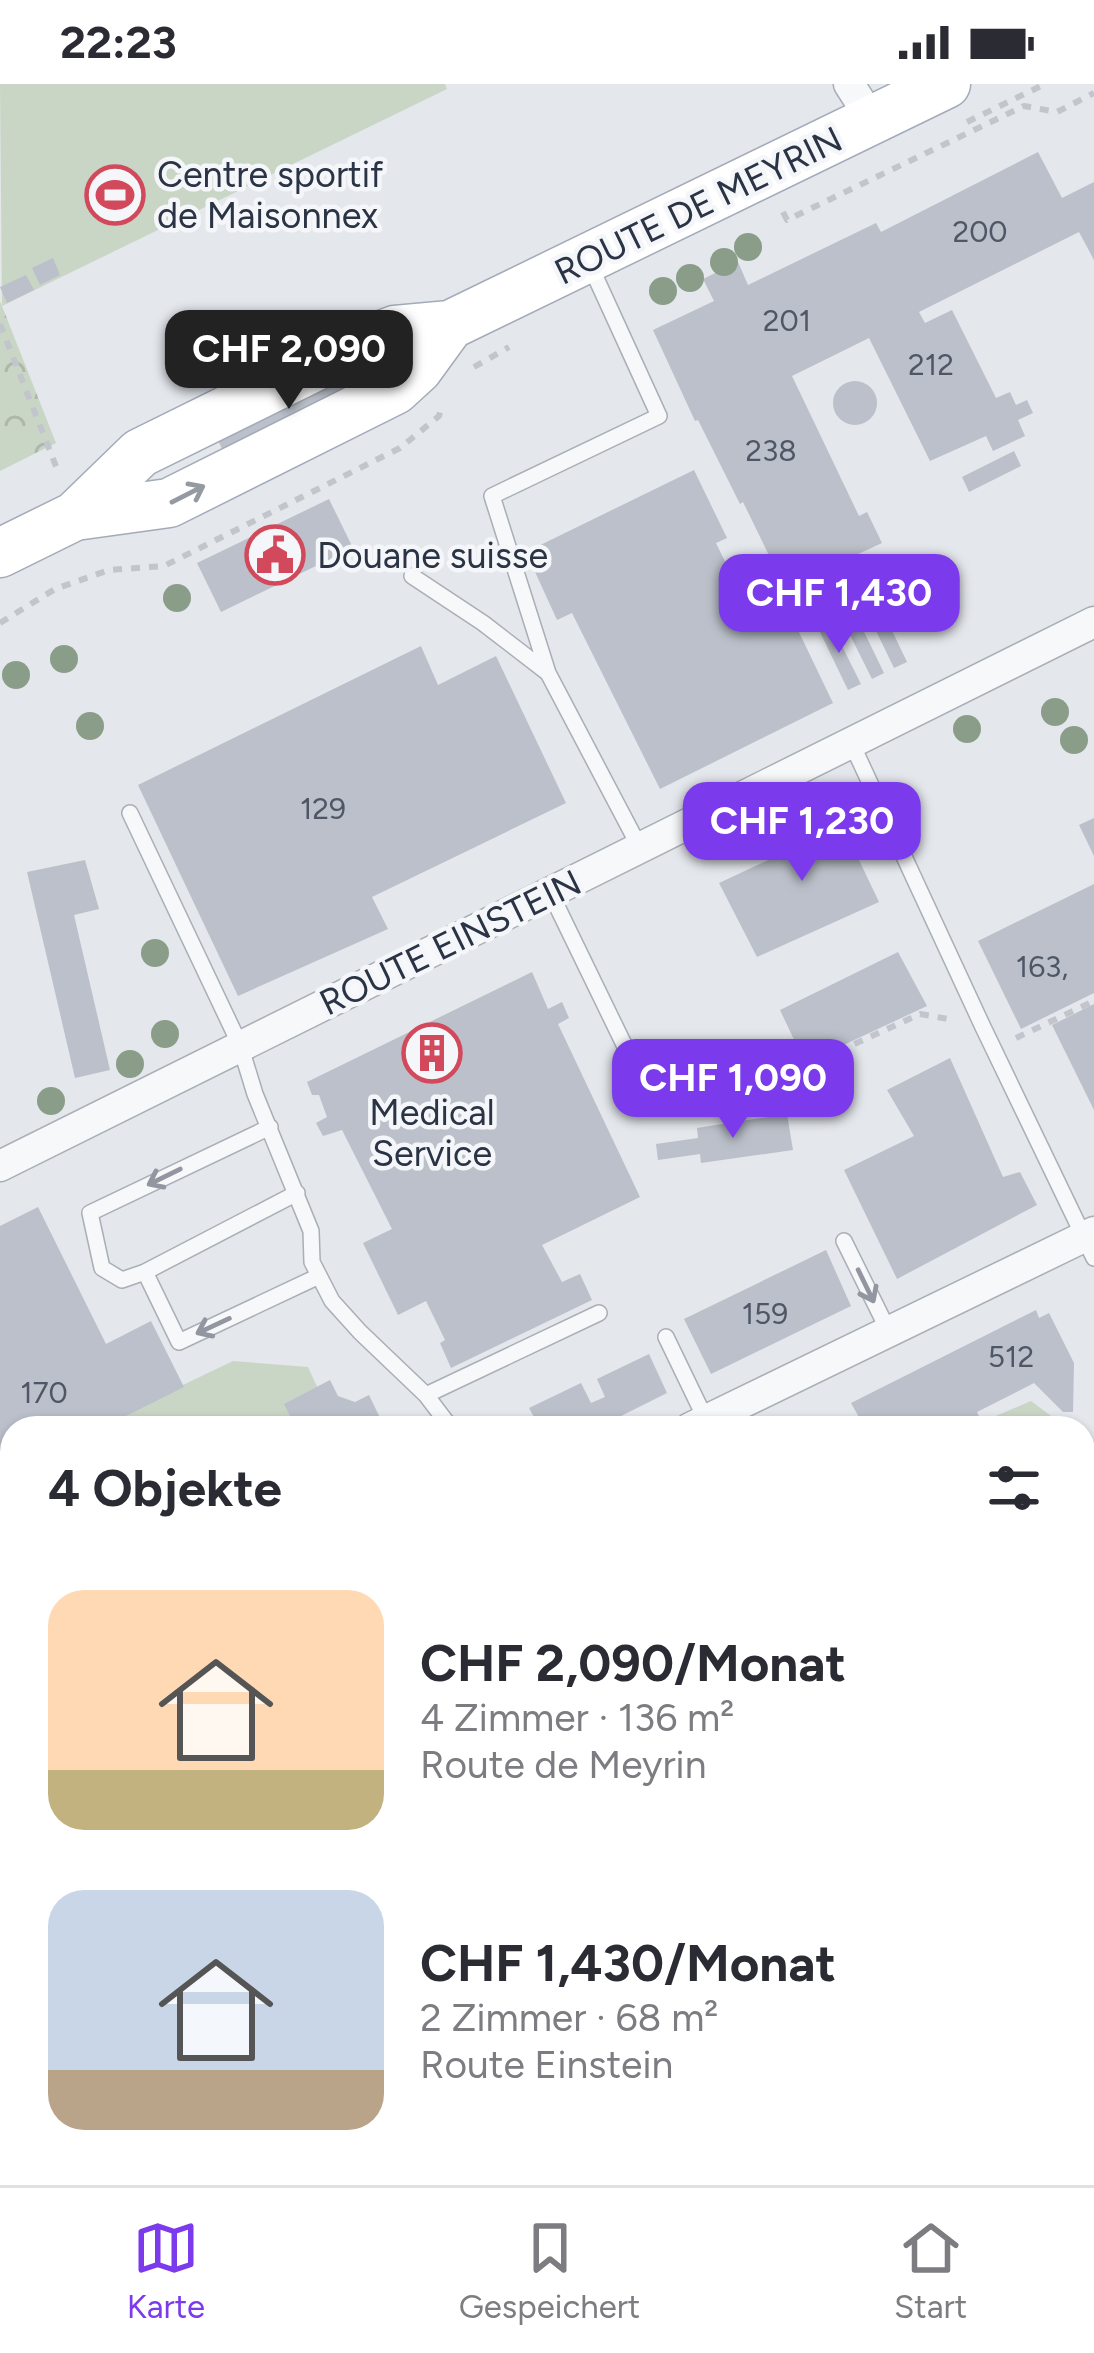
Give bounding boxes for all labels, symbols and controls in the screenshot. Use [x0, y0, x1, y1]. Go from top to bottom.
text: 22:23 [60, 15, 177, 69]
street label: ROUTE DE MEYRIN [548, 117, 849, 294]
place label: Centre sportif de Maisonnex [157, 153, 384, 237]
sports icon: Centre sportif de Maisonnex [84, 164, 146, 226]
house number: 200 [952, 213, 1008, 250]
house number: 201 [763, 302, 811, 339]
pin: CHF 2,090 [152, 310, 426, 412]
text: CHF 2,090 [192, 325, 386, 372]
house number: 212 [908, 346, 954, 383]
house number: 238 [745, 432, 797, 469]
one-way arrow [170, 481, 206, 504]
public building icon: Douane suisse [244, 524, 306, 586]
place label: Douane suisse [317, 534, 548, 577]
pin: CHF 1,430 [702, 554, 976, 656]
text: CHF 1,430 [746, 569, 932, 616]
pin: CHF 1,230 [665, 782, 939, 884]
house number: 129 [300, 790, 346, 827]
text: CHF 1,230 [710, 797, 894, 844]
street label: ROUTE EINSTEIN [312, 861, 588, 1024]
house number: 163, [1016, 948, 1068, 985]
building icon: Medical Service [401, 1022, 463, 1084]
pin: CHF 1,090 [596, 1039, 870, 1141]
text: CHF 1,090 [639, 1054, 827, 1101]
place label: Medical Service [369, 1091, 495, 1175]
one-way arrow [147, 1167, 182, 1190]
one-way arrow [856, 1268, 879, 1303]
house number: 159 [742, 1295, 788, 1332]
one-way arrow [196, 1316, 232, 1338]
house number: 512 [988, 1338, 1034, 1375]
house number: 170 [20, 1374, 68, 1411]
icon: filters [981, 1455, 1047, 1521]
text: 4 Objekte [48, 1458, 282, 1519]
text: CHF 2,090/Monat [420, 1633, 846, 1694]
icon: home [144, 1638, 288, 1782]
text: 4 Zimmer · 136 m² [420, 1694, 734, 1741]
text: Route de Meyrin [420, 1741, 706, 1788]
text: CHF 1,430/Monat [420, 1933, 836, 1994]
icon: home [144, 1938, 288, 2082]
text: 2 Zimmer · 68 m² [420, 1994, 718, 2041]
text: Route Einstein [420, 2041, 673, 2088]
tab: Karte [127, 2215, 205, 2326]
tab: Gespeichert [459, 2215, 640, 2326]
tab: Start [894, 2215, 967, 2326]

